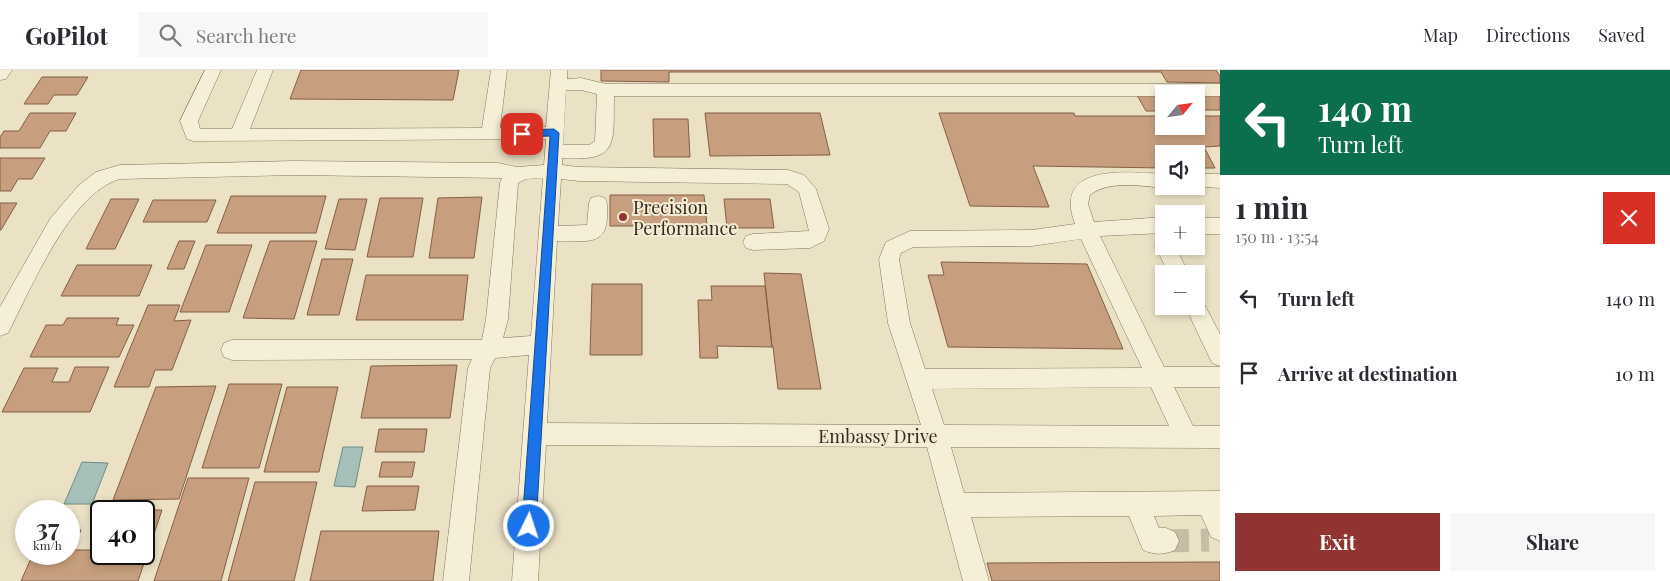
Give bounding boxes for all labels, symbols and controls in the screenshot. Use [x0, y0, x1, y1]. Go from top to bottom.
search box [138, 12, 488, 57]
text: GoPilot [25, 19, 108, 51]
icon: search [156, 21, 184, 49]
text: Search here [196, 22, 296, 48]
text: Map [1423, 23, 1458, 47]
text: Directions [1486, 23, 1570, 47]
text: Saved [1598, 23, 1645, 47]
text: 140 m [1318, 84, 1412, 131]
north arrow [1155, 85, 1205, 135]
map controls [1155, 85, 1205, 315]
icon: left [1235, 90, 1300, 155]
pin [501, 113, 543, 155]
icon: arrive [508, 120, 536, 148]
text: Turn left [1318, 129, 1403, 159]
button: sound [1155, 145, 1205, 195]
text: 1 min [1235, 187, 1309, 227]
button: close [1603, 192, 1655, 244]
place label: Precision Performance [633, 195, 737, 240]
button: + [1155, 205, 1205, 255]
marker: Precision Performance [617, 211, 629, 223]
text: 150 m · 13:54 [1235, 226, 1319, 247]
button: − [1155, 265, 1205, 315]
icon: left [1235, 284, 1263, 312]
text: Turn left [1278, 285, 1355, 311]
text: 140 m [1606, 285, 1655, 311]
icon: arrive [1235, 359, 1263, 387]
text: Arrive at destination [1278, 360, 1458, 386]
text: 10 m [1615, 360, 1655, 386]
street label: Embassy Drive [818, 424, 938, 448]
position arrow [502, 499, 554, 551]
speed limit sign: 40 [90, 500, 155, 565]
text: 37 [36, 510, 59, 543]
button: Exit [1235, 513, 1440, 571]
button: Share [1450, 513, 1655, 571]
text: km/h [33, 537, 62, 553]

